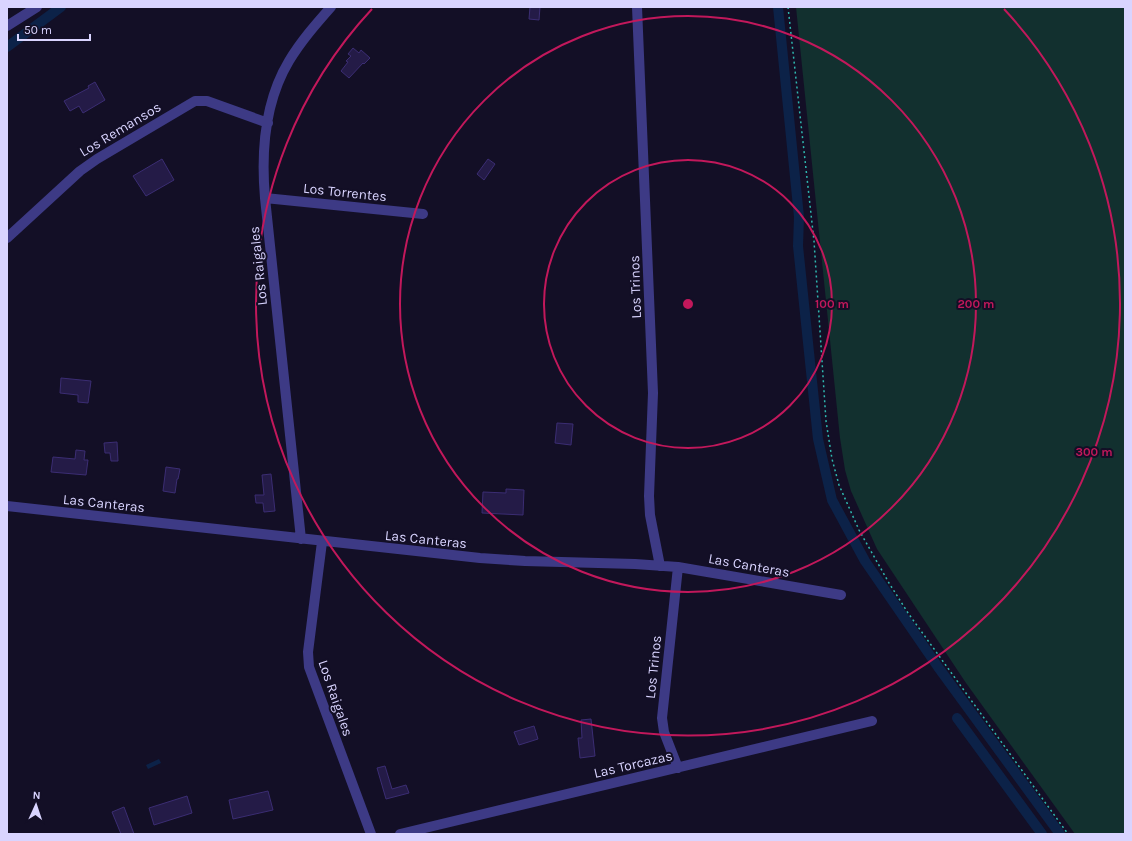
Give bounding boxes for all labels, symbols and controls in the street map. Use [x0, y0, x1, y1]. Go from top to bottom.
scale bar [18, 16, 90, 42]
text: 50 m [24, 23, 52, 37]
street label: Los Remansos [76, 98, 164, 160]
street label: Los Torrentes [302, 180, 388, 205]
street label: Los Raigales [246, 226, 271, 306]
street label: Los Trinos [626, 255, 645, 319]
centre of rings [681, 297, 695, 311]
text: 100 m [815, 297, 849, 311]
text: 200 m [958, 297, 994, 311]
text: 300 m [1075, 445, 1113, 459]
street label: Las Canteras [62, 491, 146, 516]
street label: Las Canteras [384, 527, 468, 552]
street label: Las Canteras [707, 550, 791, 581]
street label: Los Trinos [642, 635, 665, 700]
street label: Los Raigales [315, 658, 356, 738]
street label: Las Torcazas [592, 747, 674, 782]
north arrow [16, 785, 56, 825]
text: N [32, 789, 41, 802]

